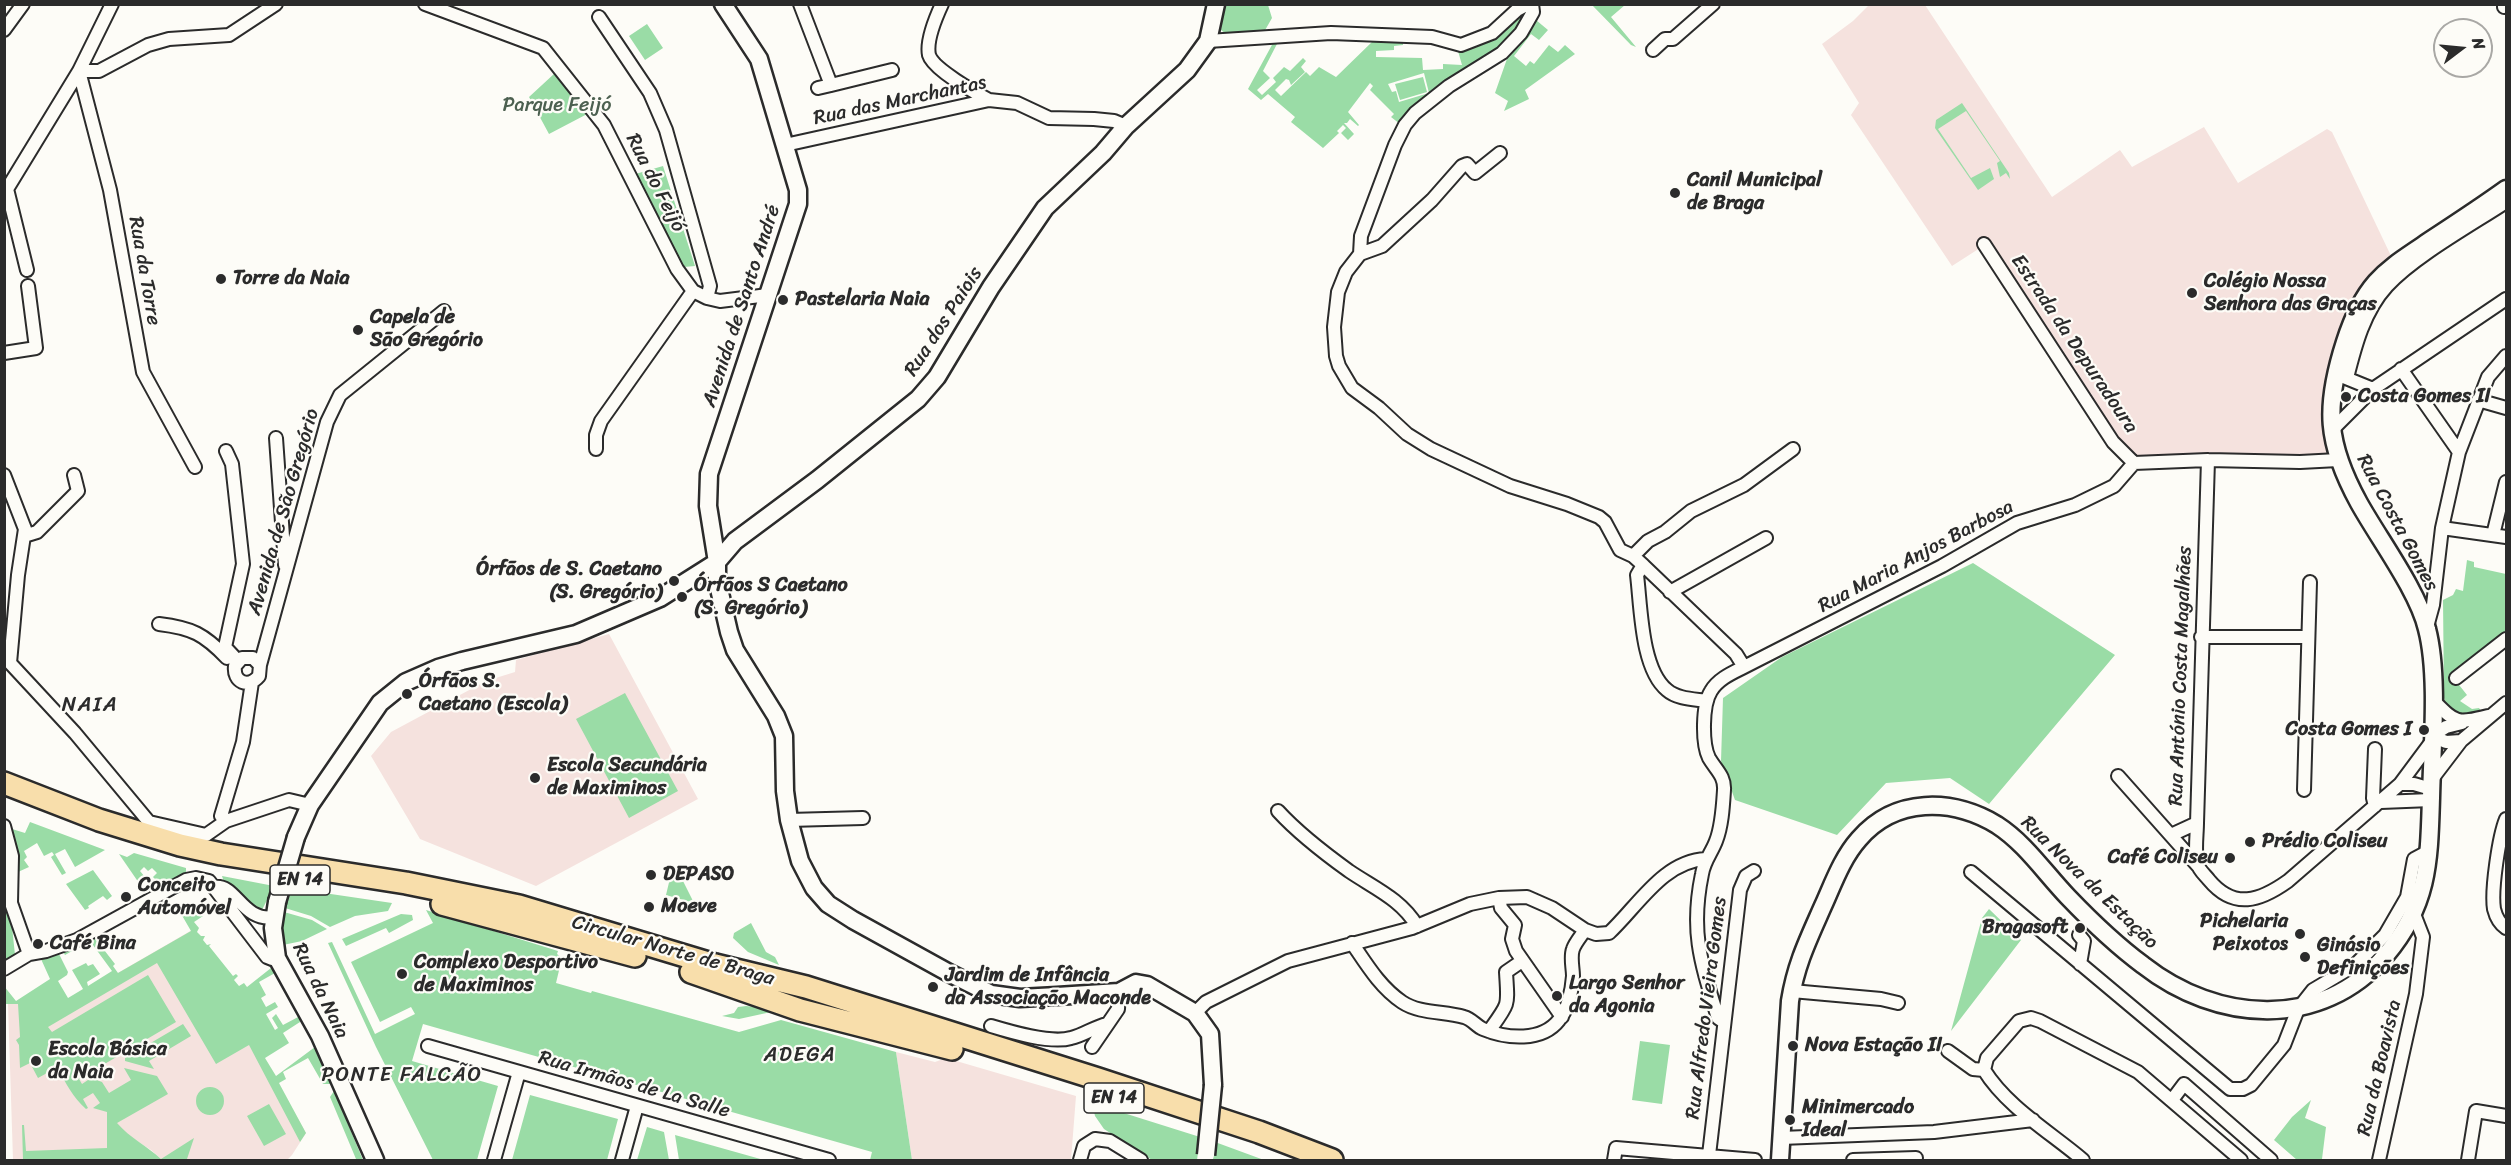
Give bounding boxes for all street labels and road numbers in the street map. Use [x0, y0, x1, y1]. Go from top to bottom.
street label: Rua das Marchantas [811, 71, 989, 131]
street label: Rua do Feijó [620, 130, 690, 236]
street label: Avenida de Santo André [698, 202, 786, 410]
street label: Rua da Torre [123, 215, 165, 327]
street label: Estrada da Depuradoura [2005, 250, 2143, 438]
street label: Rua dos Paiois [900, 263, 988, 381]
street label: Avenida de São Gregório [243, 406, 325, 618]
street label: Rua Costa Gomes [2351, 451, 2443, 595]
street label: Rua Maria Anjos Barbosa [1814, 495, 2018, 619]
street label: Rua António Costa Magalhães [2164, 546, 2198, 806]
street label: Rua Nova da Estação [2015, 811, 2163, 955]
road number: EN 14 [270, 865, 330, 895]
street label: Rua Alfredo Vieira Gomes [1681, 895, 1733, 1121]
street label: Circular Norte de Braga [569, 911, 777, 991]
street label: Rua da Naia [287, 939, 353, 1043]
street label: Rua da Boavista [2353, 998, 2407, 1138]
street label: Rua Irmãos de La Salle [536, 1046, 732, 1124]
road number: EN 14 [1084, 1083, 1144, 1113]

